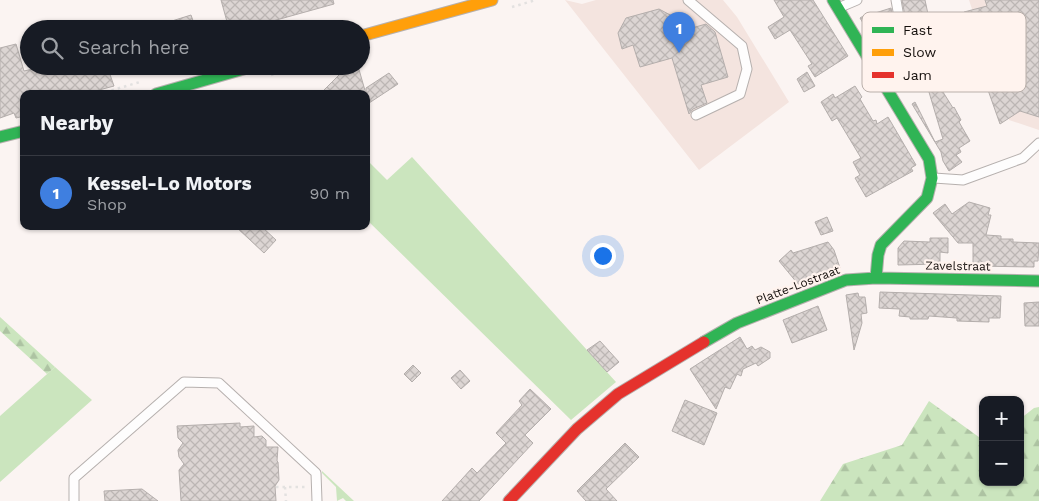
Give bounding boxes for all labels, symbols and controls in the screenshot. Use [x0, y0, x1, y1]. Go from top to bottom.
pin: 1 [663, 12, 695, 53]
legend [862, 12, 1026, 92]
search box [20, 20, 370, 75]
text: Fast [903, 22, 932, 38]
icon: search [38, 34, 66, 62]
text: Search here [78, 36, 189, 59]
text: Slow [903, 44, 936, 60]
text: Jam [903, 67, 932, 83]
text: Nearby [40, 110, 113, 135]
text: Kessel-Lo Motors [87, 172, 252, 195]
text: 1 [53, 184, 59, 203]
text: 90 m [309, 184, 350, 203]
text: Shop [87, 195, 127, 214]
your location [590, 243, 616, 269]
street label: Zavelstraat [925, 258, 991, 274]
street label: Platte-Lostraat [754, 263, 842, 307]
map controls [979, 396, 1024, 486]
button: + [979, 396, 1024, 441]
button: − [979, 441, 1024, 486]

